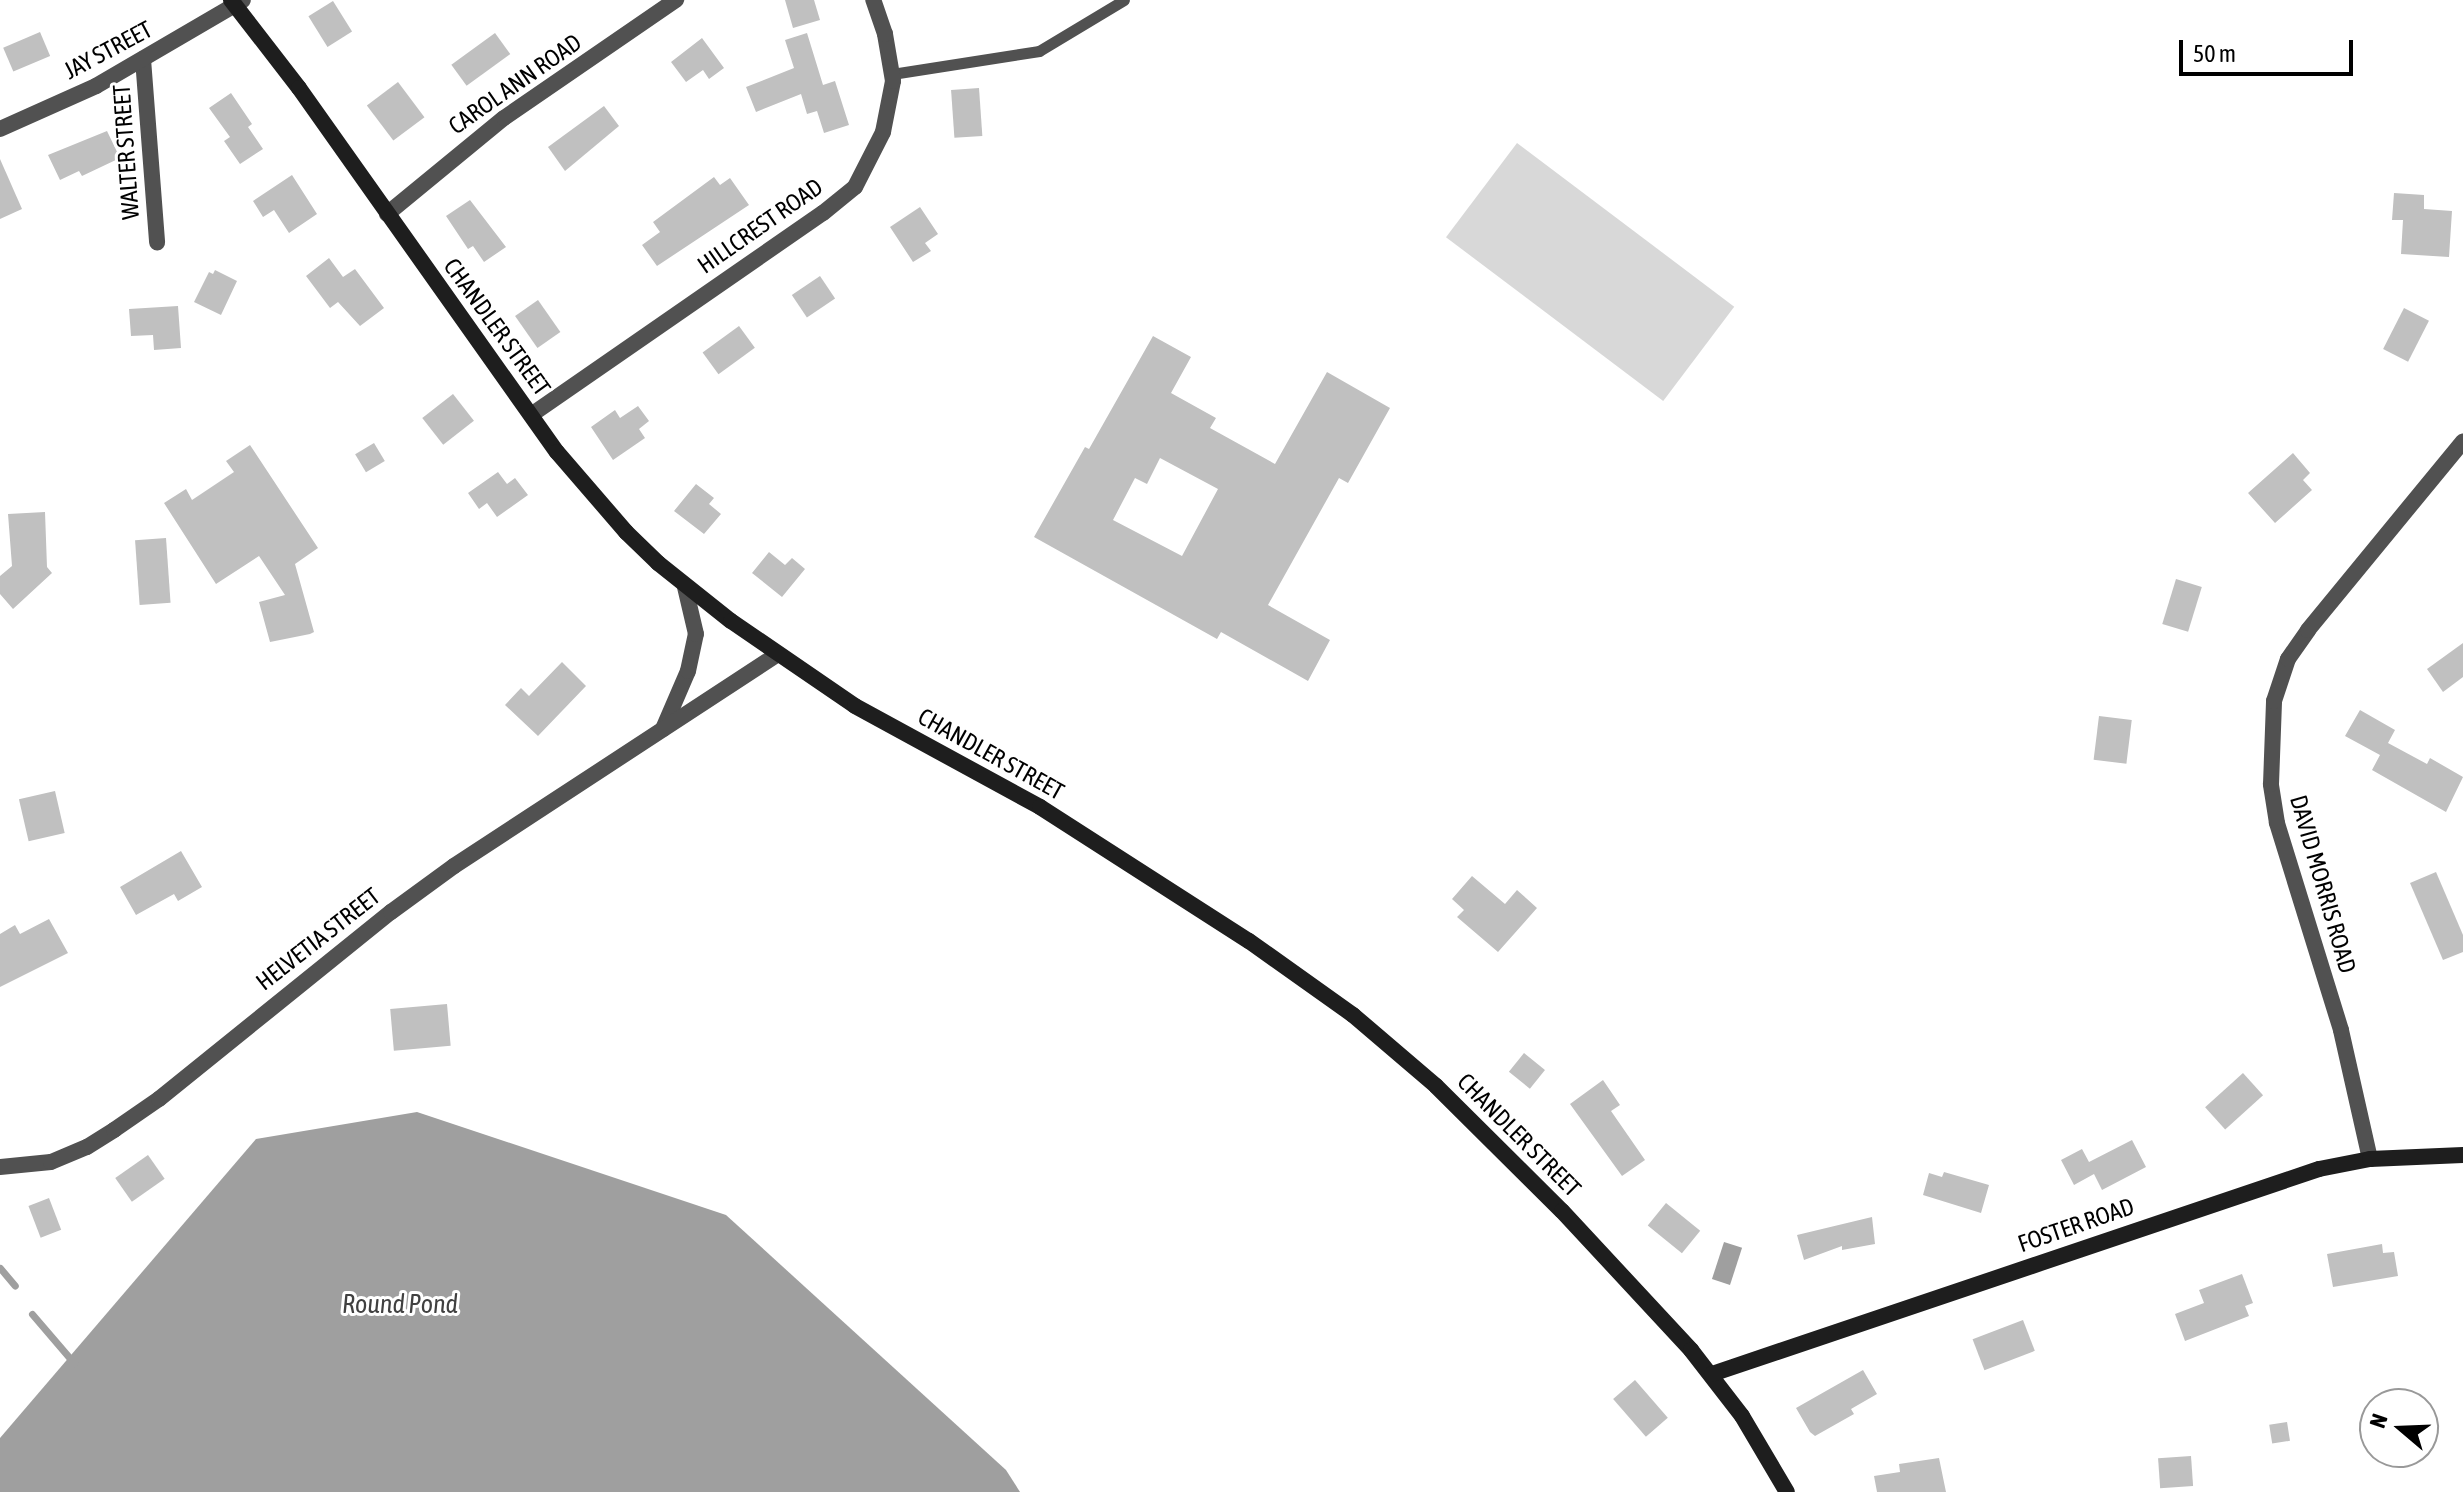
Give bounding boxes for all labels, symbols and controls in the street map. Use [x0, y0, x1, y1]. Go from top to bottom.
street label: JAY STREET [59, 15, 157, 85]
scale bar [2183, 24, 2357, 74]
street label: CAROL ANN ROAD [443, 28, 587, 140]
text: 50 m [2193, 40, 2236, 67]
street label: WALTER STREET [107, 83, 145, 221]
street label: HILLCREST ROAD [692, 172, 828, 280]
street label: CHANDLER STREET [438, 253, 556, 401]
street label: CHANDLER STREET [913, 702, 1069, 806]
street label: DAVID MORRIS ROAD [2284, 792, 2362, 976]
street label: HELVETIA STREET [250, 882, 386, 996]
street label: CHANDLER STREET [1451, 1067, 1587, 1203]
street label: FOSTER ROAD [2014, 1192, 2138, 1258]
water label: Round Pond [342, 1289, 458, 1321]
north arrow [2359, 1388, 2439, 1468]
text: N [2364, 1410, 2393, 1431]

